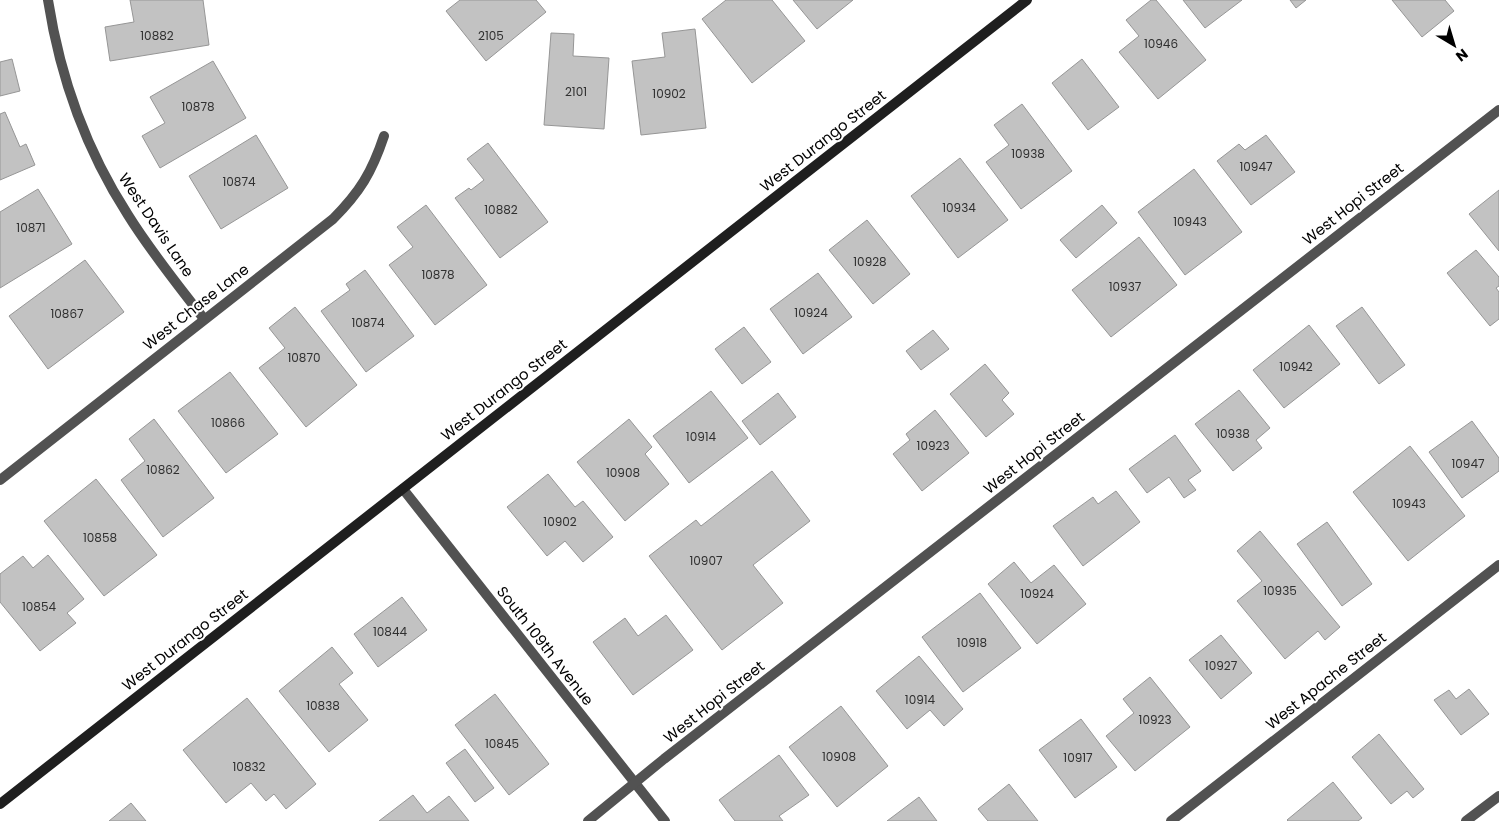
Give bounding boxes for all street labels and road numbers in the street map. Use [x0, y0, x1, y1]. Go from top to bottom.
street label: West Durango Street [755, 85, 890, 196]
street label: West Hopi Street [1298, 157, 1408, 250]
street label: West Davis Lane [114, 169, 199, 281]
street label: West Chase Lane [138, 259, 253, 355]
street label: West Durango Street [436, 334, 571, 445]
street label: West Hopi Street [979, 406, 1089, 499]
street label: South 109th Avenue [492, 582, 599, 710]
street label: West Durango Street [117, 584, 252, 695]
street label: West Apache Street [1261, 627, 1390, 734]
street label: West Hopi Street [659, 655, 769, 748]

